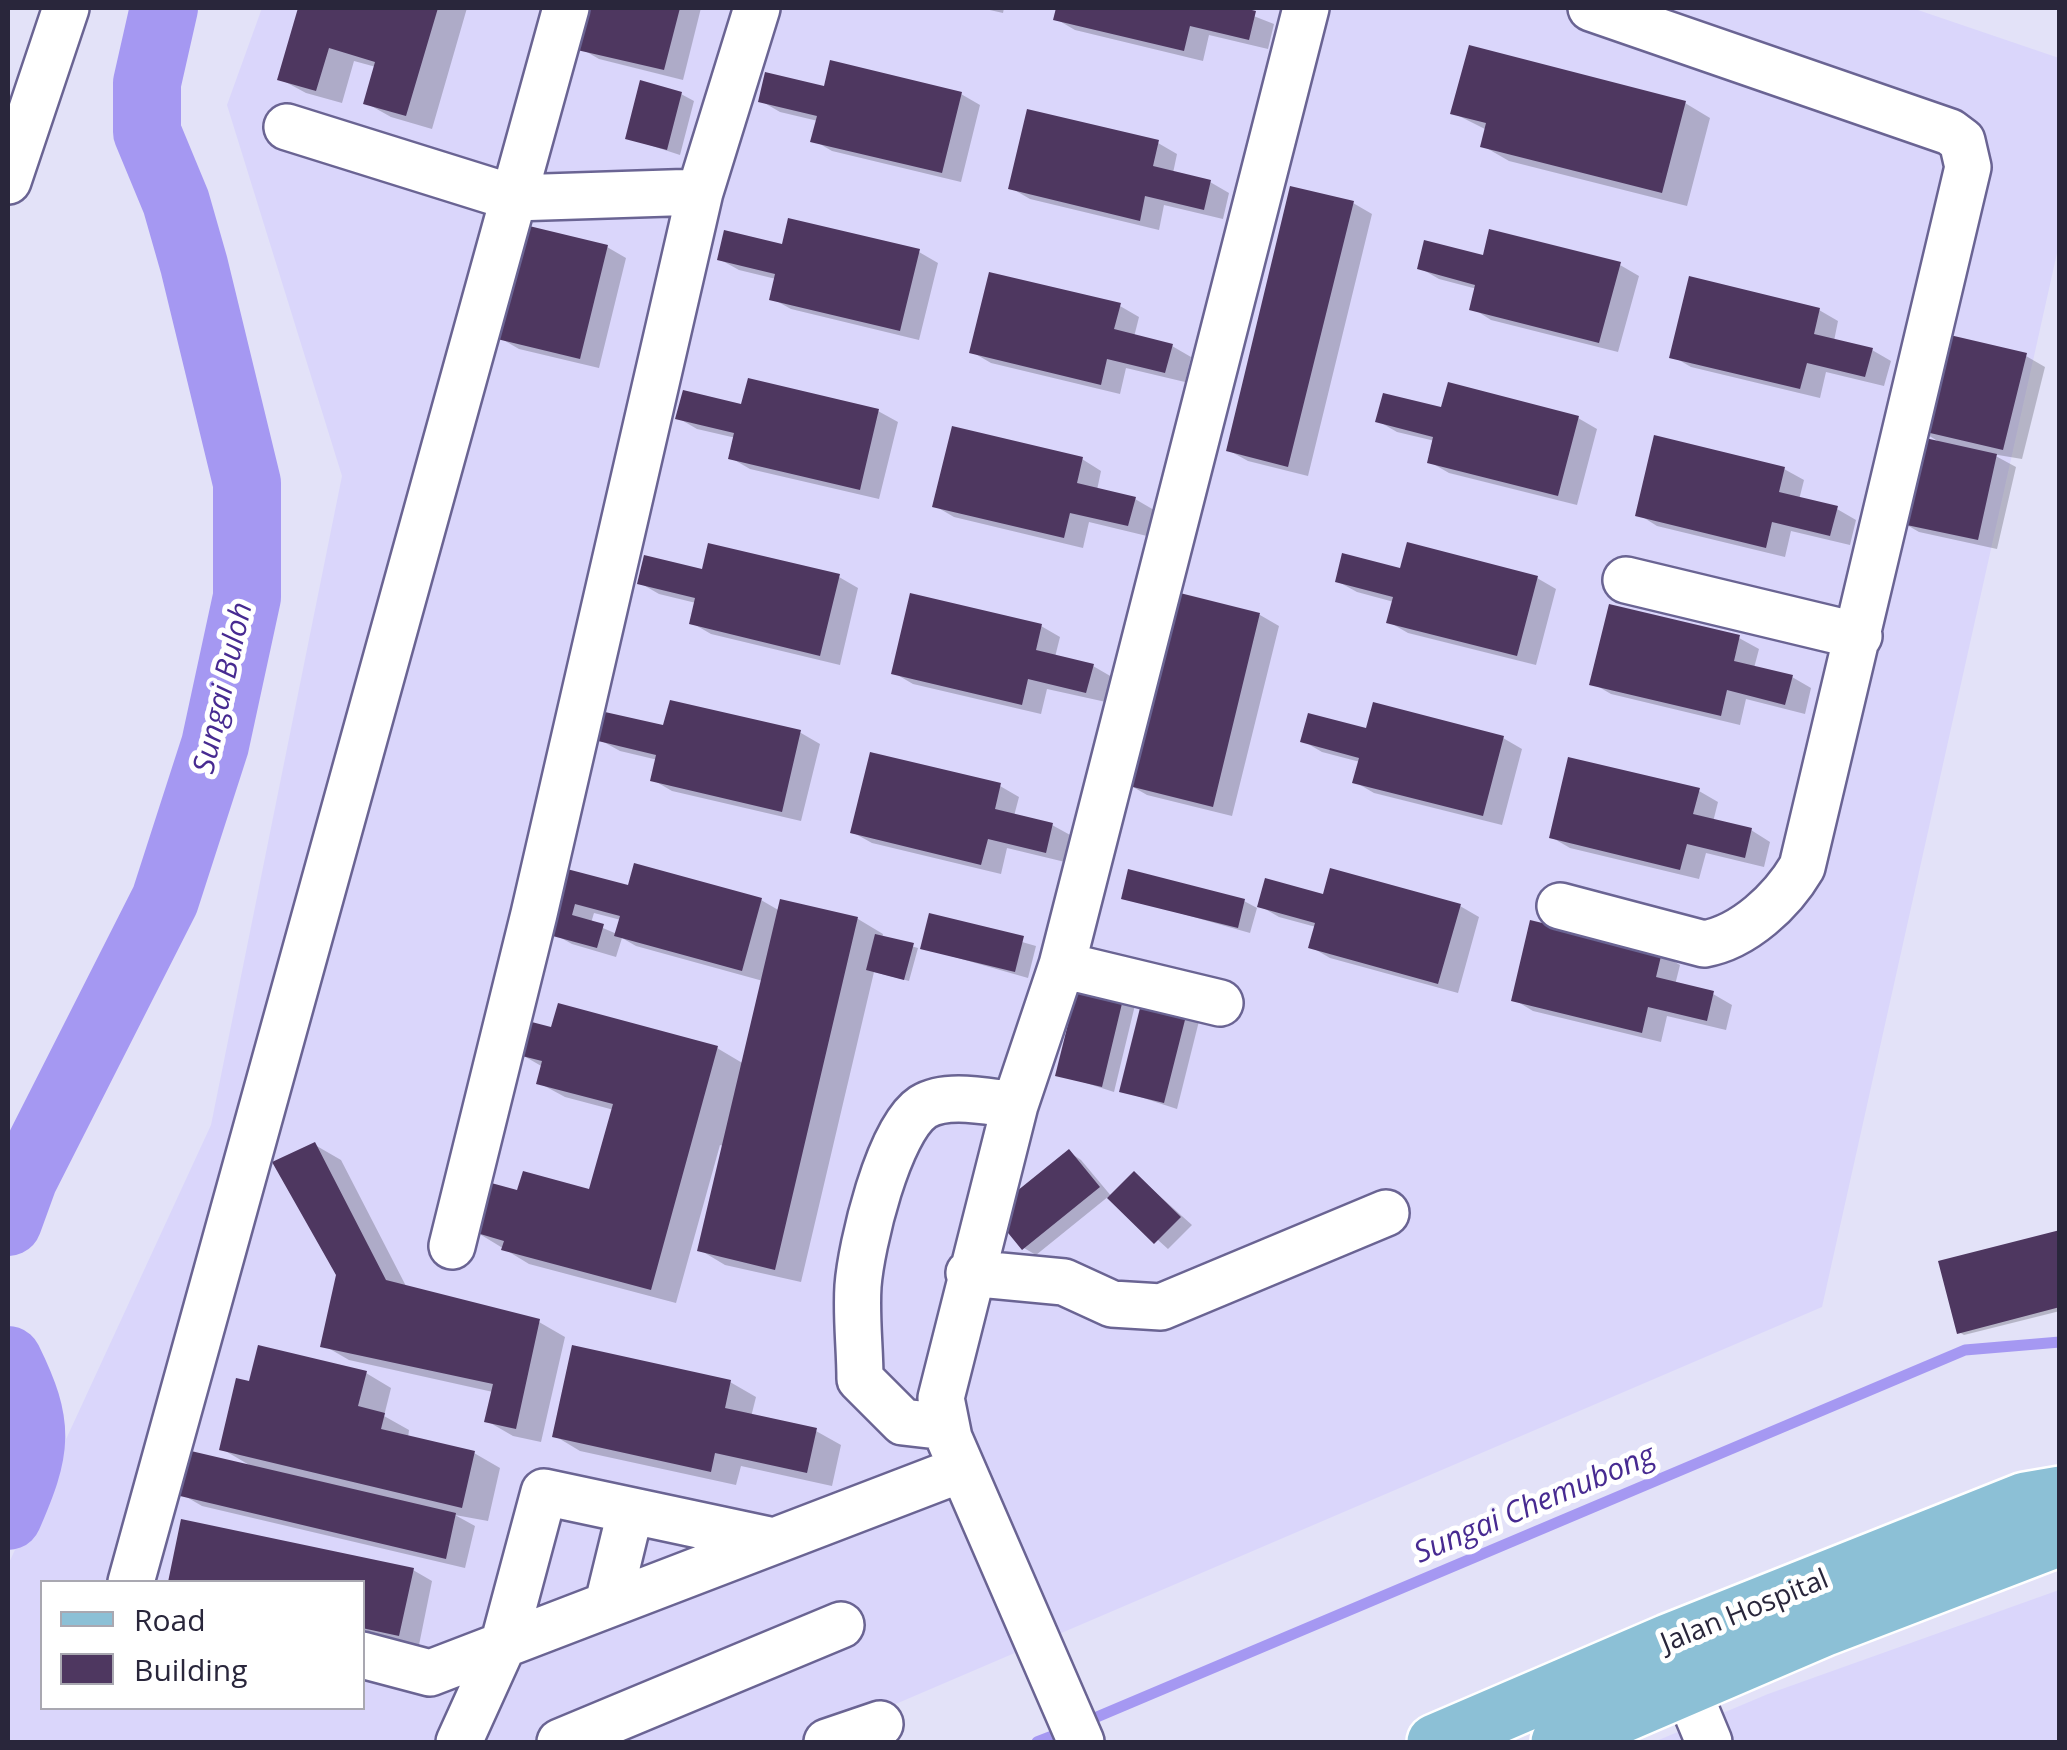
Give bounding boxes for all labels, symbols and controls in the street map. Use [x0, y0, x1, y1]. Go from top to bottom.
water label: Sungai Buloh [187, 599, 261, 777]
water label: Sungai Chemubong [1409, 1438, 1661, 1572]
street label: Jalan Hospital [1656, 1563, 1834, 1661]
legend [40, 1580, 365, 1710]
text: Road [134, 1599, 206, 1640]
text: Building [134, 1649, 248, 1690]

